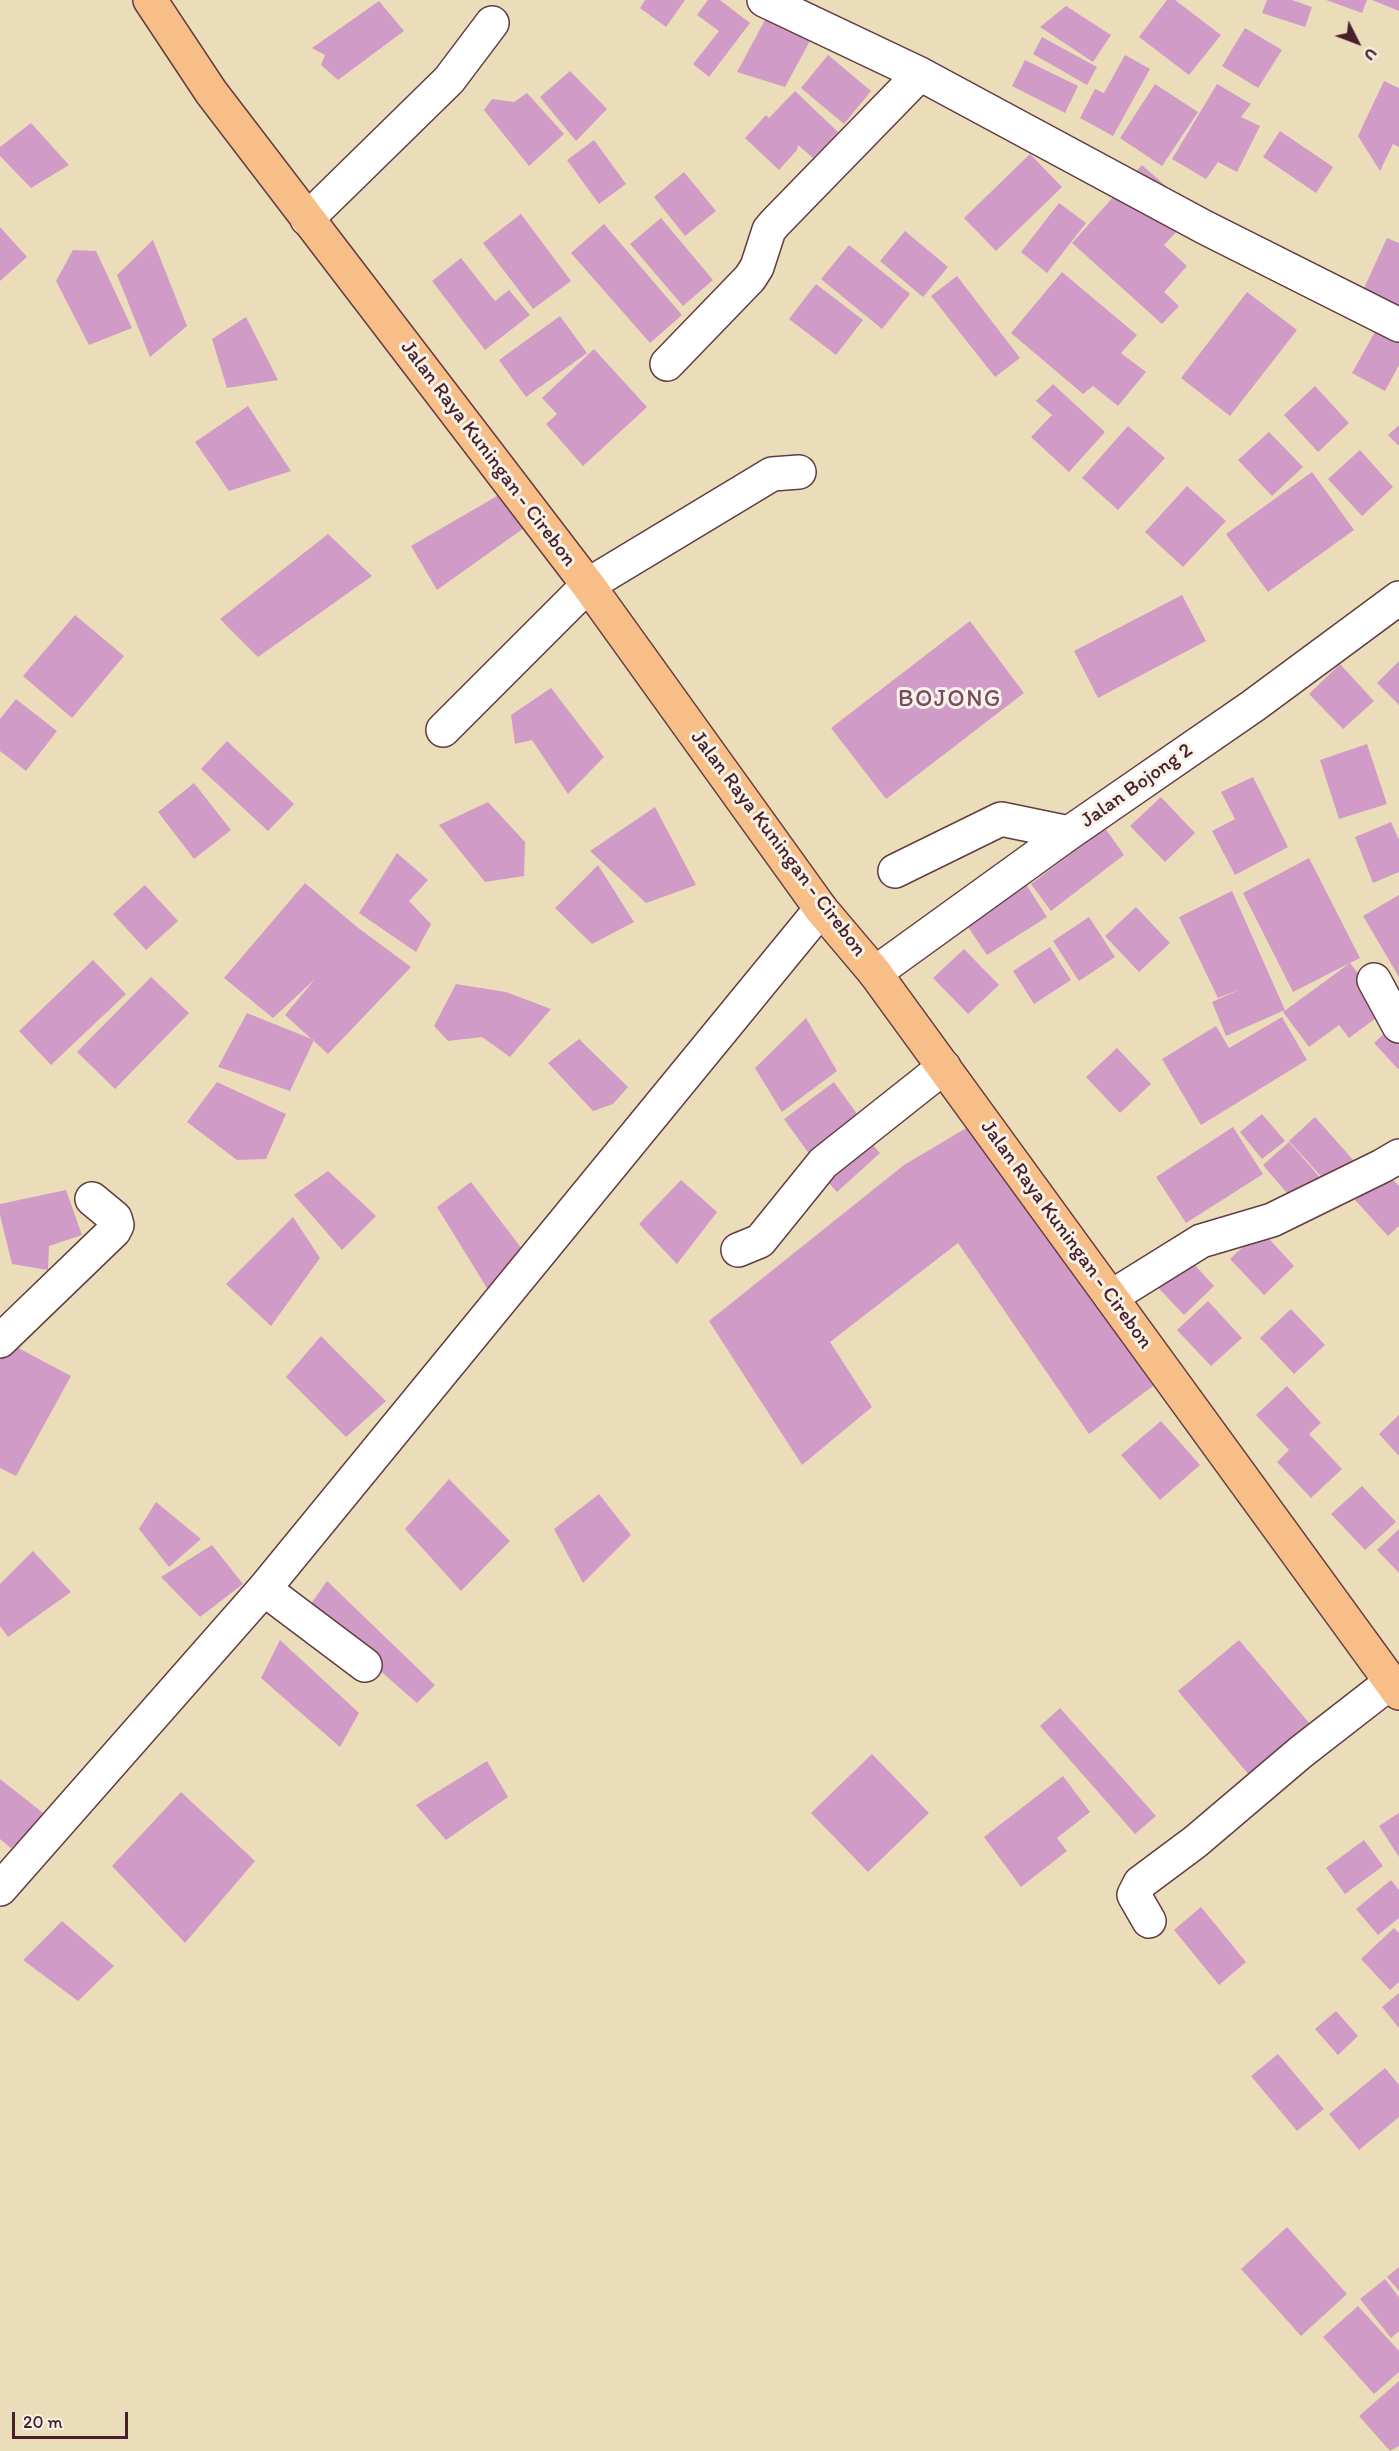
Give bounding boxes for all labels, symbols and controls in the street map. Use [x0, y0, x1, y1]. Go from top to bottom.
north arrow [1327, 12, 1387, 72]
text: U [1360, 44, 1381, 65]
street label: Jalan Raya Kuningan - Cirebon [395, 336, 581, 572]
district label: BOJONG [898, 686, 1002, 714]
street label: Jalan Raya Kuningan - Cirebon [685, 726, 871, 962]
street label: Jalan Bojong 2 [1076, 738, 1198, 834]
street label: Jalan Raya Kuningan - Cirebon [975, 1116, 1157, 1354]
scale bar [15, 2400, 130, 2438]
text: 20 m [23, 2411, 63, 2433]

